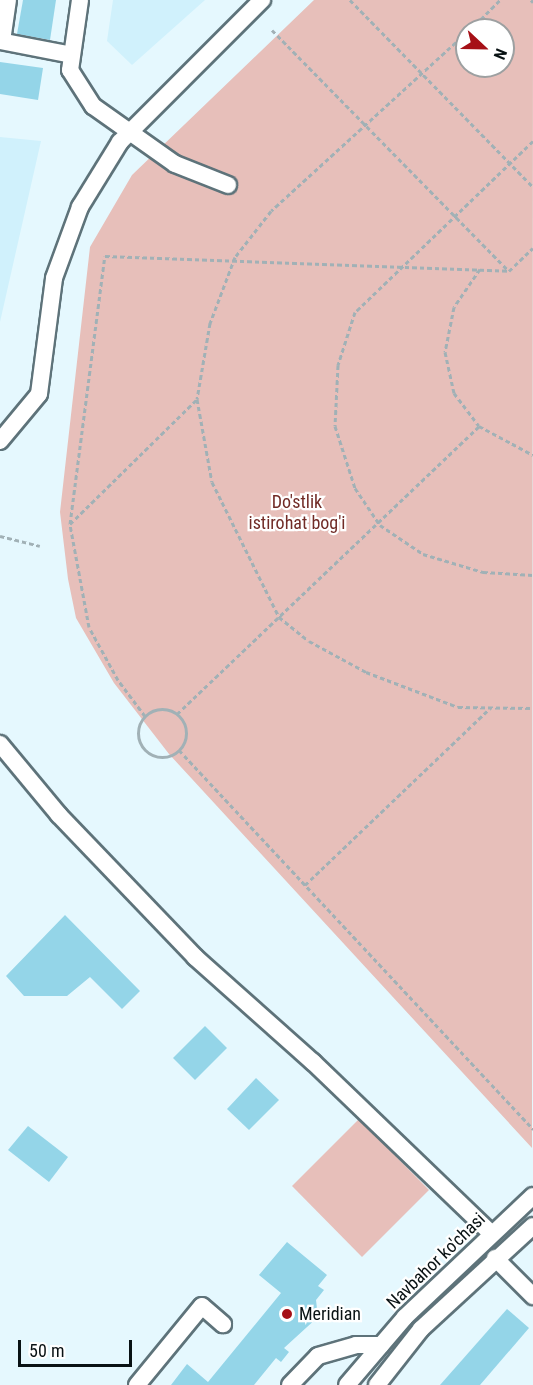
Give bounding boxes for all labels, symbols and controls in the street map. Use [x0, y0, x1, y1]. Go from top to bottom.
north arrow [455, 18, 515, 78]
text: N [490, 46, 511, 62]
park label: Do'stlik istirohat bog'i [249, 492, 345, 534]
street label: Navbahor ko'chasi [382, 1209, 490, 1313]
place label: Meridian [299, 1303, 361, 1325]
marker: Meridian [280, 1307, 294, 1321]
scale bar [21, 1328, 135, 1366]
text: 50 m [29, 1340, 64, 1361]

